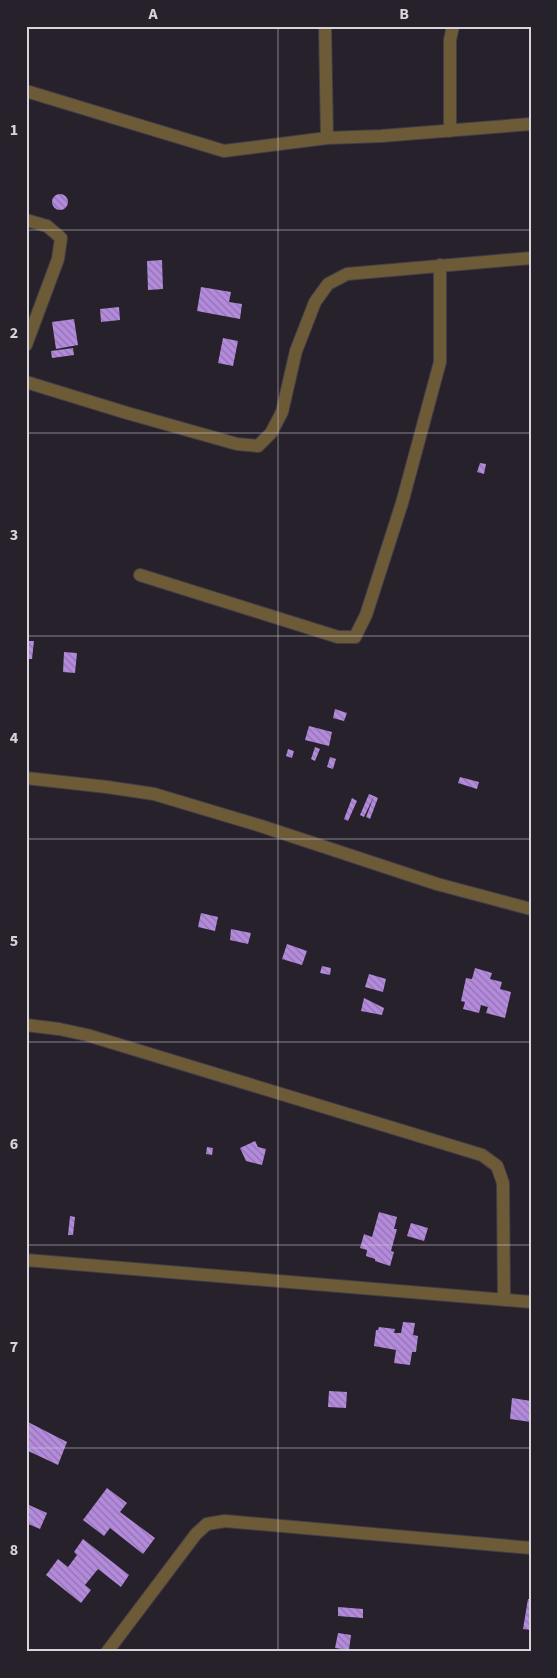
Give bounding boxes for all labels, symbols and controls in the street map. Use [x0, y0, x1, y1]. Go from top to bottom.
text: A [147, 3, 158, 25]
text: B [399, 3, 409, 25]
text: 1 [10, 119, 18, 141]
text: 2 [10, 322, 18, 344]
text: 3 [10, 524, 18, 546]
text: 4 [10, 727, 19, 749]
text: 5 [10, 930, 18, 952]
text: 6 [10, 1133, 18, 1155]
text: 7 [10, 1336, 18, 1358]
text: 8 [10, 1539, 18, 1561]

